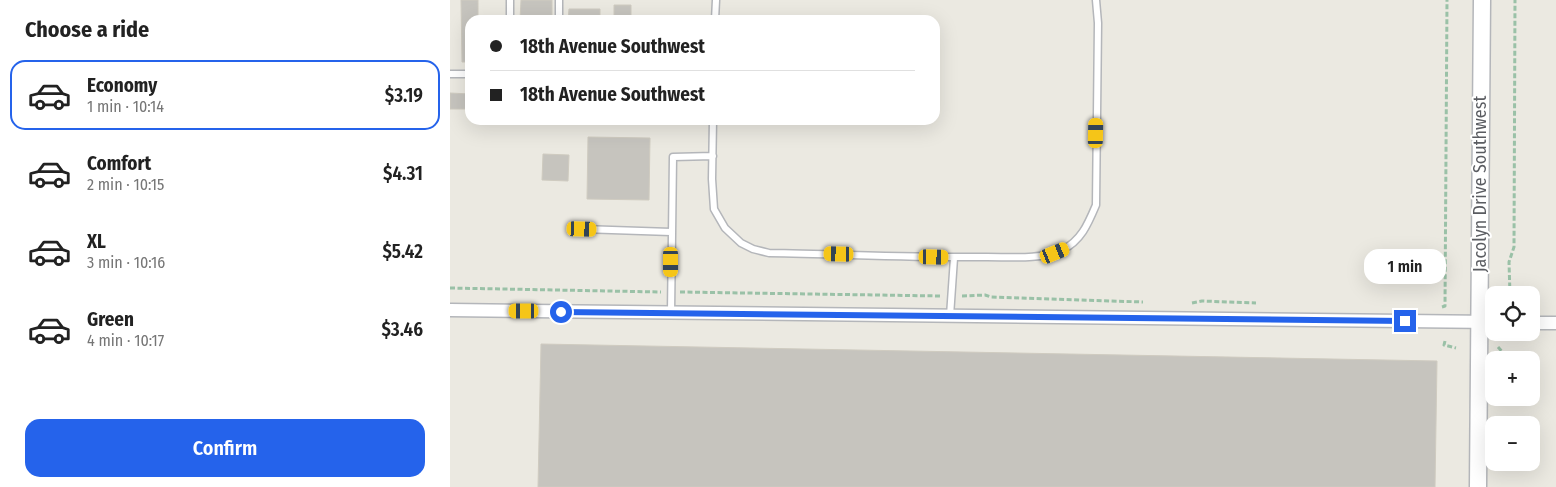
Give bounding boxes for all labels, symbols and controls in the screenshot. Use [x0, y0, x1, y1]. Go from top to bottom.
text: Choose a ride [25, 16, 149, 43]
text: 18th Avenue Southwest [520, 35, 705, 58]
icon: car [27, 73, 72, 118]
text: Economy [87, 74, 157, 97]
text: 18th Avenue Southwest [520, 83, 705, 106]
text: $3.19 [385, 84, 423, 107]
street label: Jacolyn Drive Southwest [1469, 96, 1491, 272]
text: 1 min · 10:14 [87, 97, 164, 116]
car [1088, 118, 1103, 148]
icon: car [27, 151, 72, 196]
text: Comfort [87, 152, 151, 175]
text: $4.31 [383, 162, 423, 185]
text: 2 min · 10:15 [87, 175, 164, 194]
car [566, 221, 597, 237]
icon: car [27, 229, 72, 274]
text: XL [87, 230, 106, 253]
text: $5.42 [382, 240, 423, 263]
car [1038, 240, 1071, 266]
car [823, 246, 854, 262]
car [663, 247, 678, 277]
callout: 1 min [1364, 248, 1446, 284]
car [918, 249, 949, 265]
text: 3 min · 10:16 [87, 253, 165, 272]
text: 1 min [1388, 257, 1422, 276]
map controls [1485, 286, 1540, 471]
button: locate [1485, 286, 1540, 341]
route start [550, 301, 572, 323]
car [509, 304, 539, 319]
icon: car [27, 307, 72, 352]
text: Green [87, 308, 134, 331]
route end [1394, 310, 1416, 332]
text: $3.46 [381, 318, 423, 341]
text: 4 min · 10:17 [87, 331, 164, 350]
button: + [1485, 351, 1540, 406]
button: − [1485, 416, 1540, 471]
button: Confirm [25, 419, 425, 477]

